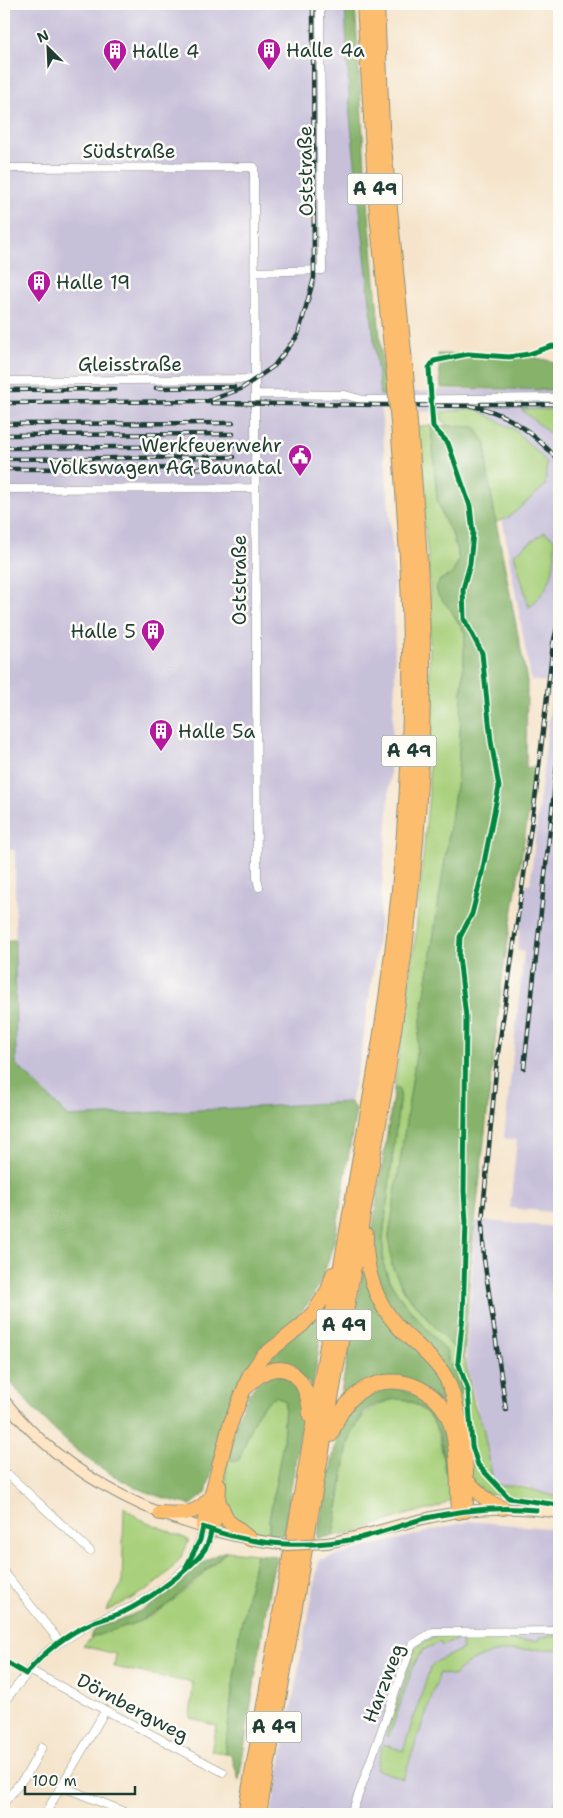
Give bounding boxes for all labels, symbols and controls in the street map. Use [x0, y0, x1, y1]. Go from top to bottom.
north arrow [22, 22, 72, 72]
text: N [34, 26, 51, 47]
building icon: Halle 4a [256, 37, 282, 71]
building icon: Halle 4 [102, 38, 128, 72]
place label: Halle 4a [286, 38, 365, 63]
place label: Halle 4 [132, 39, 199, 64]
street label: Oststraße [292, 125, 319, 217]
street label: Südstraße [82, 139, 176, 164]
road number: A 49 [348, 173, 402, 204]
building icon: Halle 19 [26, 269, 52, 303]
place label: Halle 19 [56, 270, 130, 295]
street label: Gleisstraße [78, 352, 182, 377]
place label: Werkfeuerwehr Volkswagen AG Baunatal [49, 433, 282, 480]
public building icon: Werkfeuerwehr Volkswagen AG Baunatal [287, 443, 313, 477]
street label: Oststraße [227, 535, 252, 625]
building icon: Halle 5 [140, 618, 166, 652]
place label: Halle 5 [70, 619, 136, 644]
building icon: Halle 5a [148, 718, 174, 752]
place label: Halle 5a [178, 719, 256, 744]
road number: A 49 [382, 736, 436, 766]
road number: A 49 [316, 1310, 372, 1340]
street label: Harzweg [357, 1640, 410, 1726]
street label: Dörnbergweg [72, 1667, 193, 1747]
road number: A 49 [246, 1711, 302, 1742]
scale bar [25, 1763, 135, 1795]
text: 100 m [32, 1771, 77, 1791]

